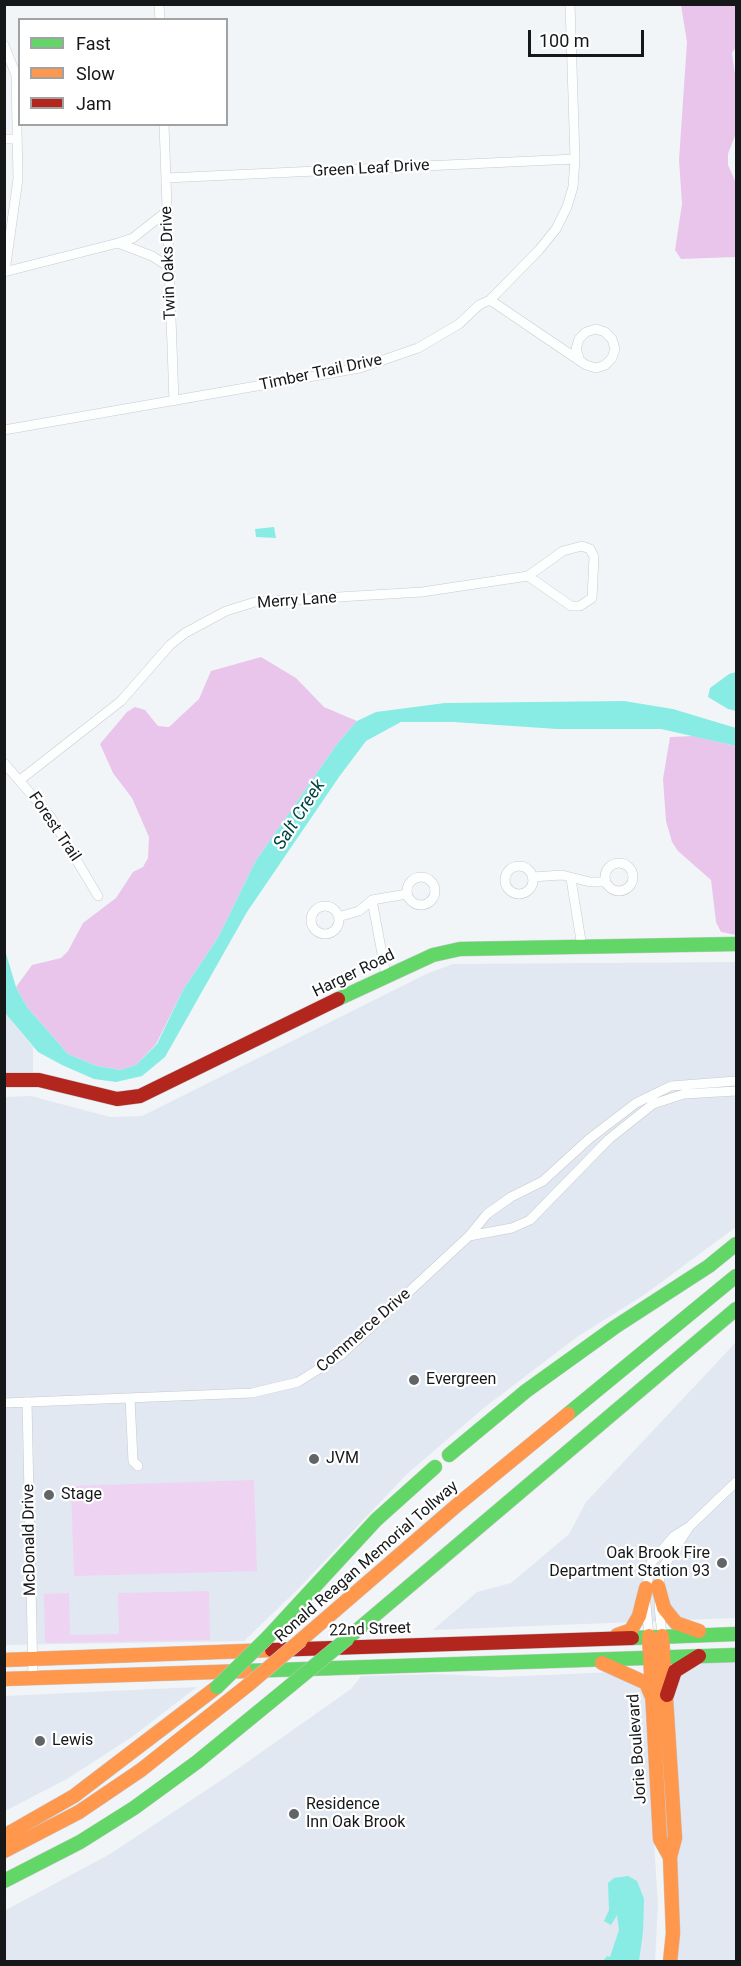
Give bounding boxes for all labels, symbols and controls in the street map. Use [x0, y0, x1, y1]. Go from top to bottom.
legend [18, 18, 228, 126]
scale bar [531, 18, 646, 56]
text: 100 m [539, 30, 590, 51]
text: Fast [76, 33, 111, 54]
text: Slow [76, 63, 115, 84]
text: Jam [76, 93, 112, 114]
street label: Green Leaf Drive [312, 156, 430, 182]
street label: Twin Oaks Drive [157, 206, 181, 320]
street label: Timber Trail Drive [258, 351, 384, 395]
street label: Merry Lane [257, 589, 337, 613]
water label: Salt Creek [270, 776, 330, 854]
street label: Forest Trail [24, 789, 84, 865]
street label: Harger Road [310, 946, 398, 1002]
street label: Commerce Drive [313, 1285, 415, 1377]
place label: Evergreen [426, 1370, 496, 1390]
marker: Evergreen [407, 1373, 421, 1387]
place label: JVM [326, 1449, 359, 1469]
marker: JVM [307, 1452, 321, 1466]
street label: Ronald Reagan Memorial Tollway [272, 1477, 462, 1647]
street label: McDonald Drive [19, 1484, 41, 1596]
place label: Stage [61, 1485, 102, 1505]
marker: Stage [42, 1488, 56, 1502]
place label: Oak Brook Fire Department Station 93 [549, 1544, 710, 1582]
marker: Oak Brook Fire Department Station 93 [715, 1556, 729, 1570]
street label: 22nd Street [329, 1619, 411, 1641]
street label: Jorie Boulevard [625, 1693, 651, 1805]
place label: Lewis [52, 1731, 93, 1751]
marker: Lewis [33, 1734, 47, 1748]
place label: Residence Inn Oak Brook [306, 1795, 405, 1833]
marker: Residence Inn Oak Brook [287, 1807, 301, 1821]

